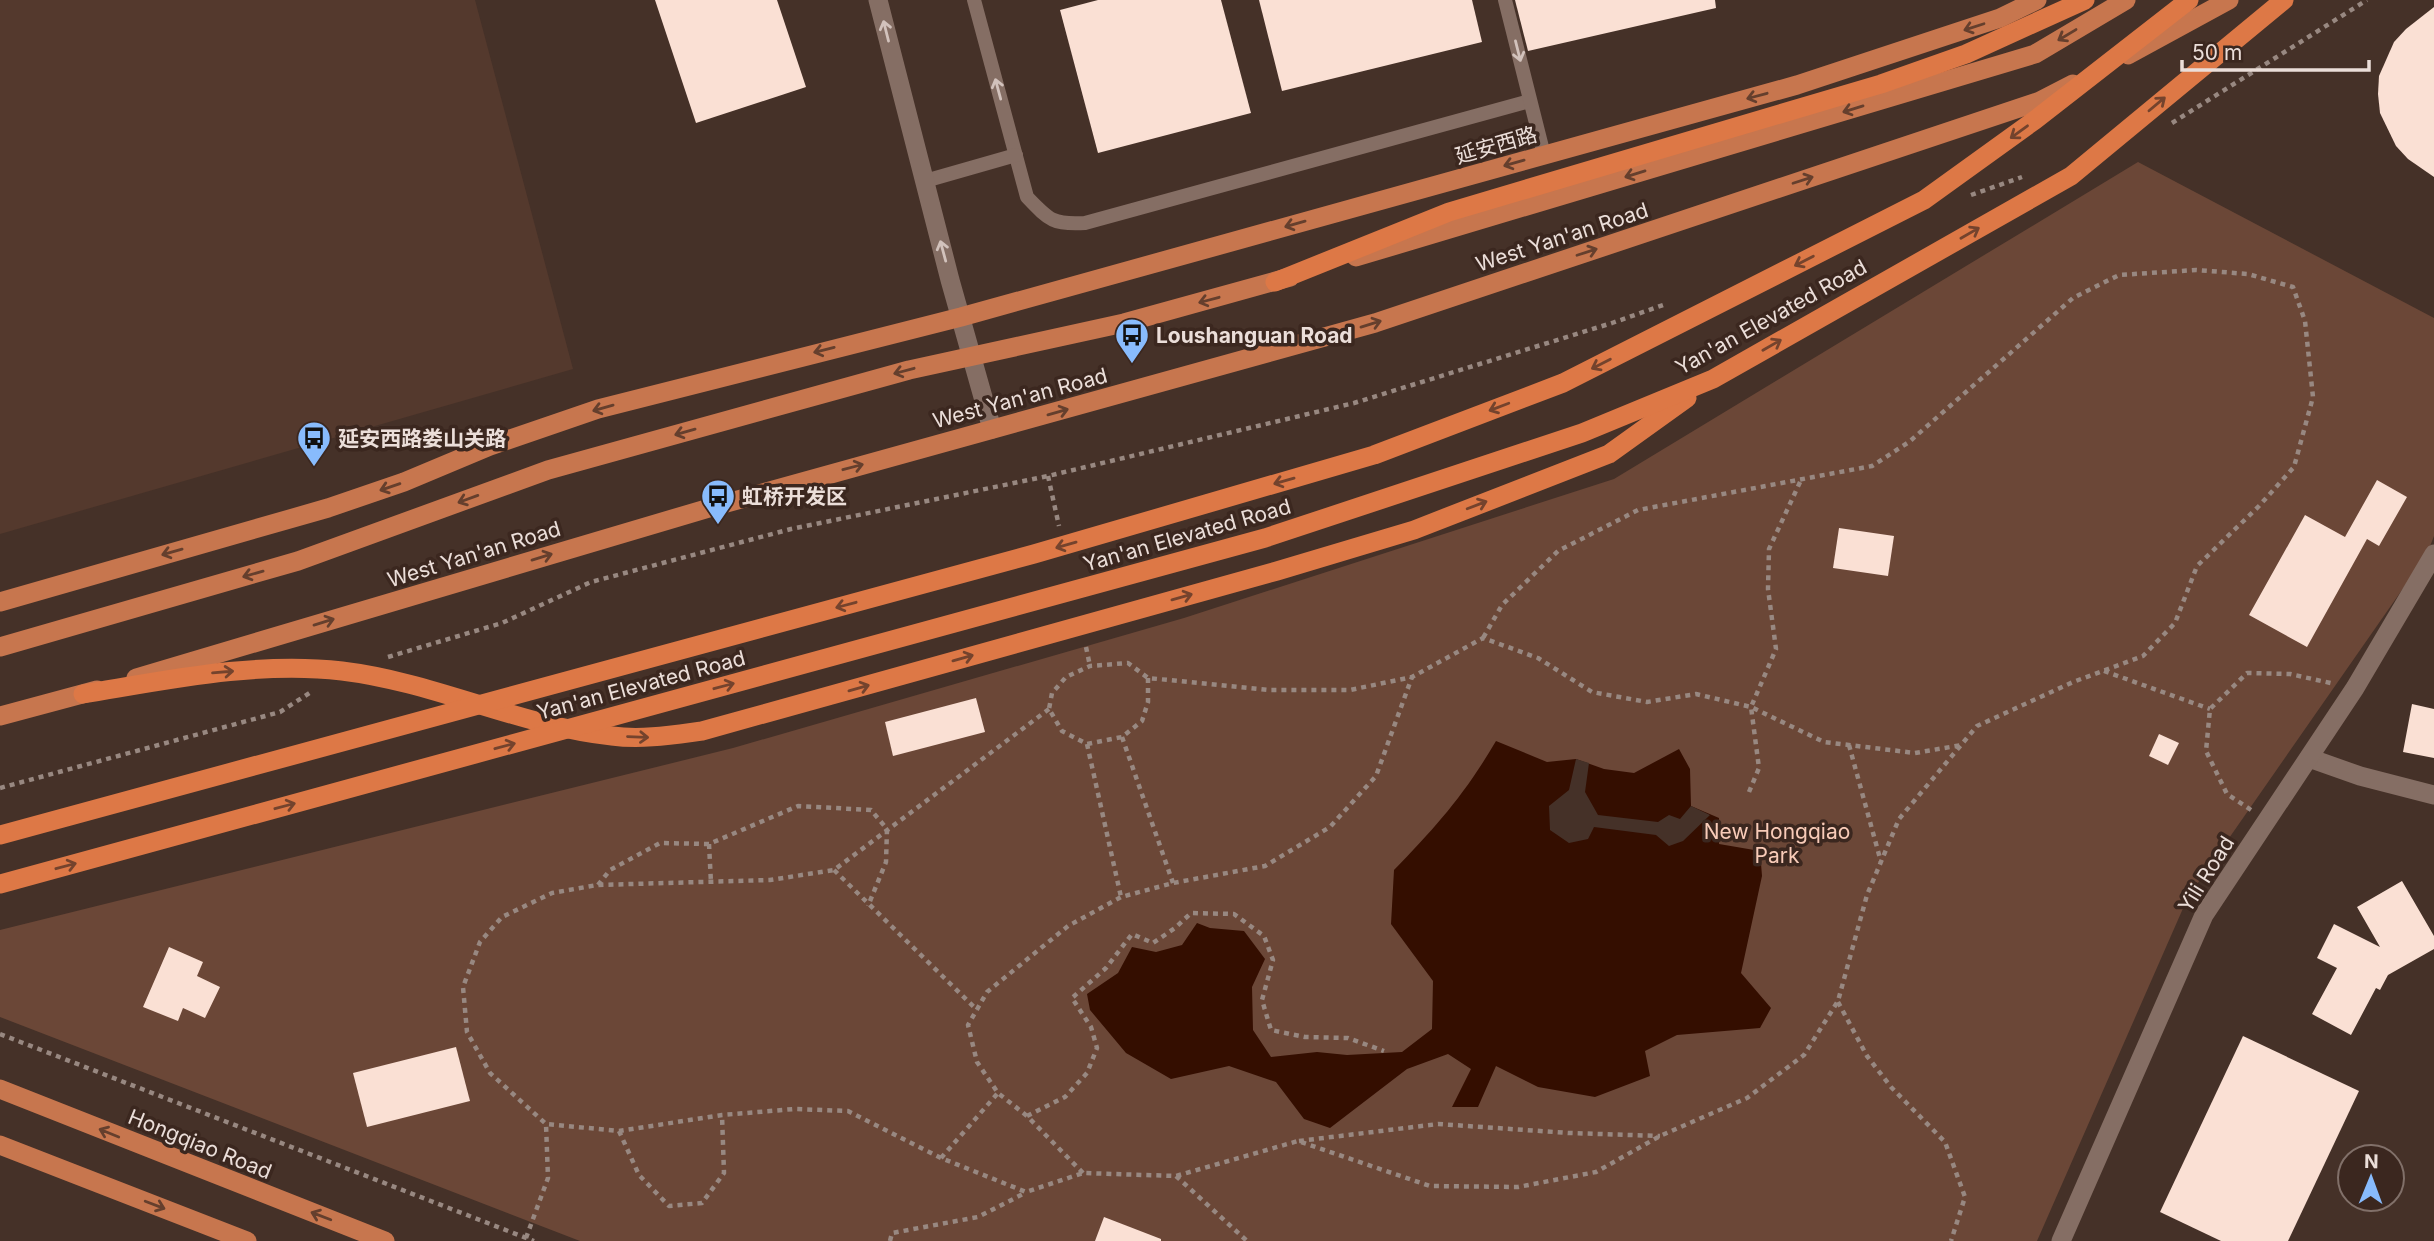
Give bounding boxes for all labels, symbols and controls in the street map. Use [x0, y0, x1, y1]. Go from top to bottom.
one-way arrow [879, 20, 892, 43]
one-way arrow [1963, 21, 1985, 34]
one-way arrow [2058, 28, 2078, 42]
scale bar [2182, 28, 2369, 72]
one-way arrow [1512, 39, 1525, 61]
text: 50 m [2192, 40, 2242, 65]
one-way arrow [991, 78, 1004, 101]
one-way arrow [1747, 90, 1769, 103]
one-way arrow [2147, 97, 2165, 112]
one-way arrow [1842, 103, 1864, 116]
street label: 延安西路 [1452, 121, 1540, 169]
one-way arrow [2010, 125, 2029, 139]
one-way arrow [1504, 157, 1526, 170]
one-way arrow [1624, 168, 1646, 181]
one-way arrow [1792, 173, 1814, 186]
street label: West Yan'an Road [1473, 197, 1651, 277]
one-way arrow [1284, 218, 1307, 231]
one-way arrow [1959, 226, 1980, 239]
one-way arrow [936, 240, 949, 263]
one-way arrow [1576, 245, 1598, 258]
street label: Yan'an Elevated Road [1671, 254, 1871, 380]
one-way arrow [1794, 255, 1815, 269]
one-way arrow [1198, 294, 1220, 307]
bus stop icon: Loushanguan Road [1113, 316, 1151, 365]
one-way arrow [1360, 317, 1382, 330]
place label: Loushanguan Road [1156, 323, 1353, 348]
one-way arrow [1762, 338, 1782, 352]
one-way arrow [813, 344, 835, 357]
one-way arrow [1591, 358, 1612, 372]
street label: West Yan'an Road [930, 363, 1110, 433]
one-way arrow [893, 365, 916, 378]
one-way arrow [593, 402, 615, 415]
one-way arrow [1489, 402, 1511, 415]
one-way arrow [1047, 404, 1069, 417]
bus stop icon: 延安西路娄山关路 [295, 419, 333, 468]
place label: 延安西路娄山关路 [338, 426, 506, 451]
one-way arrow [674, 426, 697, 439]
one-way arrow [841, 460, 863, 473]
one-way arrow [1273, 476, 1295, 489]
bus stop icon: 虹桥开发区 [699, 477, 737, 526]
one-way arrow [380, 481, 402, 494]
place label: 虹桥开发区 [742, 484, 847, 509]
street label: Yan'an Elevated Road [1080, 493, 1294, 577]
one-way arrow [457, 494, 479, 506]
one-way arrow [1466, 498, 1488, 511]
street label: West Yan'an Road [384, 516, 564, 592]
one-way arrow [1055, 539, 1078, 552]
one-way arrow [162, 546, 184, 559]
one-way arrow [531, 550, 553, 563]
one-way arrow [242, 568, 264, 581]
one-way arrow [1171, 590, 1193, 603]
one-way arrow [836, 599, 858, 612]
one-way arrow [313, 615, 335, 628]
street label: Yan'an Elevated Road [534, 645, 748, 725]
one-way arrow [952, 651, 974, 664]
one-way arrow [211, 665, 234, 678]
one-way arrow [713, 678, 735, 691]
one-way arrow [848, 680, 870, 693]
one-way arrow [626, 731, 649, 744]
one-way arrow [494, 738, 516, 751]
one-way arrow [274, 798, 296, 811]
park label: New Hongqiao Park [1704, 819, 1850, 868]
street label: Yili Road [2173, 831, 2239, 917]
one-way arrow [55, 858, 77, 871]
street label: Hongqiao Road [125, 1104, 275, 1184]
one-way arrow [99, 1125, 121, 1138]
north arrow [2336, 1143, 2406, 1213]
text: N [2364, 1150, 2379, 1173]
one-way arrow [144, 1200, 165, 1213]
one-way arrow [311, 1209, 333, 1222]

